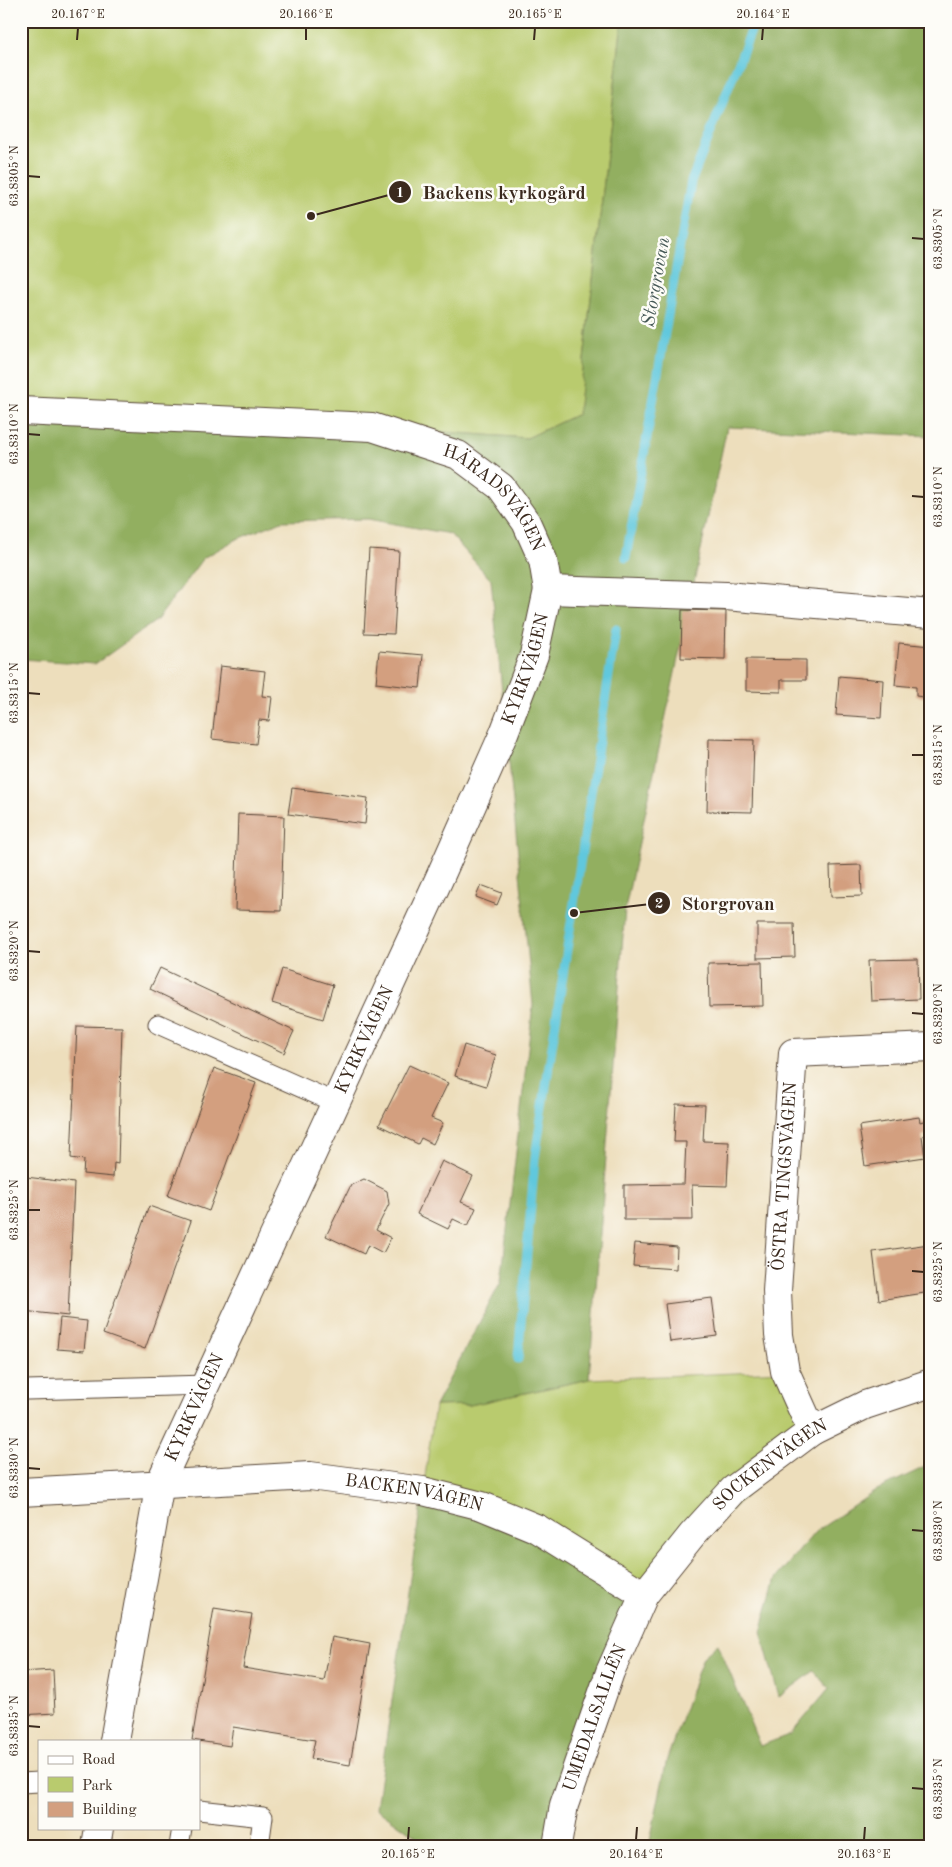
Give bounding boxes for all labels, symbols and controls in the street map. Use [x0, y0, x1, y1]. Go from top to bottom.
text: 20.165°E [508, 8, 562, 21]
text: 20.167°E [51, 9, 105, 21]
text: 20.166°E [279, 9, 333, 21]
text: 20.164°E [736, 9, 790, 21]
text: 63.8305°N [8, 145, 21, 207]
callout: Backens kyrkogård [387, 175, 596, 209]
text: Backens kyrkogård [422, 185, 586, 204]
text: 1 [396, 186, 404, 201]
text: 63.8305°N [932, 208, 945, 270]
water label: Storgrovan [640, 236, 674, 328]
text: 63.8310°N [9, 403, 21, 465]
street label: HÄRADSVÄGEN [441, 442, 547, 554]
text: 63.8310°N [933, 466, 945, 528]
street label: KYRKVÄGEN [499, 611, 552, 727]
text: 63.8315°N [8, 662, 21, 724]
text: 63.8315°N [932, 724, 945, 786]
callout: Storgrovan [646, 886, 784, 920]
text: Storgrovan [681, 896, 775, 915]
text: 2 [655, 897, 663, 912]
text: 63.8320°N [9, 920, 21, 982]
street label: KYRKVÄGEN [332, 983, 397, 1097]
text: 63.8320°N [933, 983, 945, 1045]
street label: ÖSTRA TINGSVÄGEN [765, 1081, 800, 1272]
text: 63.8325°N [8, 1179, 21, 1241]
text: 63.8325°N [932, 1241, 945, 1303]
street label: KYRKVÄGEN [162, 1351, 227, 1464]
street label: SOCKENVÄGEN [710, 1416, 830, 1514]
text: 63.8330°N [9, 1437, 21, 1499]
street label: BACKENVÄGEN [344, 1472, 485, 1515]
text: 63.8330°N [933, 1500, 945, 1562]
street label: UMEDALSALLÉN [560, 1641, 630, 1794]
text: 63.8335°N [8, 1695, 21, 1757]
legend [38, 1740, 200, 1830]
text: Road [82, 1753, 116, 1768]
text: 63.8335°N [932, 1758, 945, 1820]
text: Park [82, 1779, 113, 1794]
text: Building [82, 1803, 137, 1818]
text: 20.165°E [381, 1848, 435, 1861]
text: 20.164°E [609, 1849, 663, 1861]
text: 20.163°E [837, 1849, 891, 1861]

